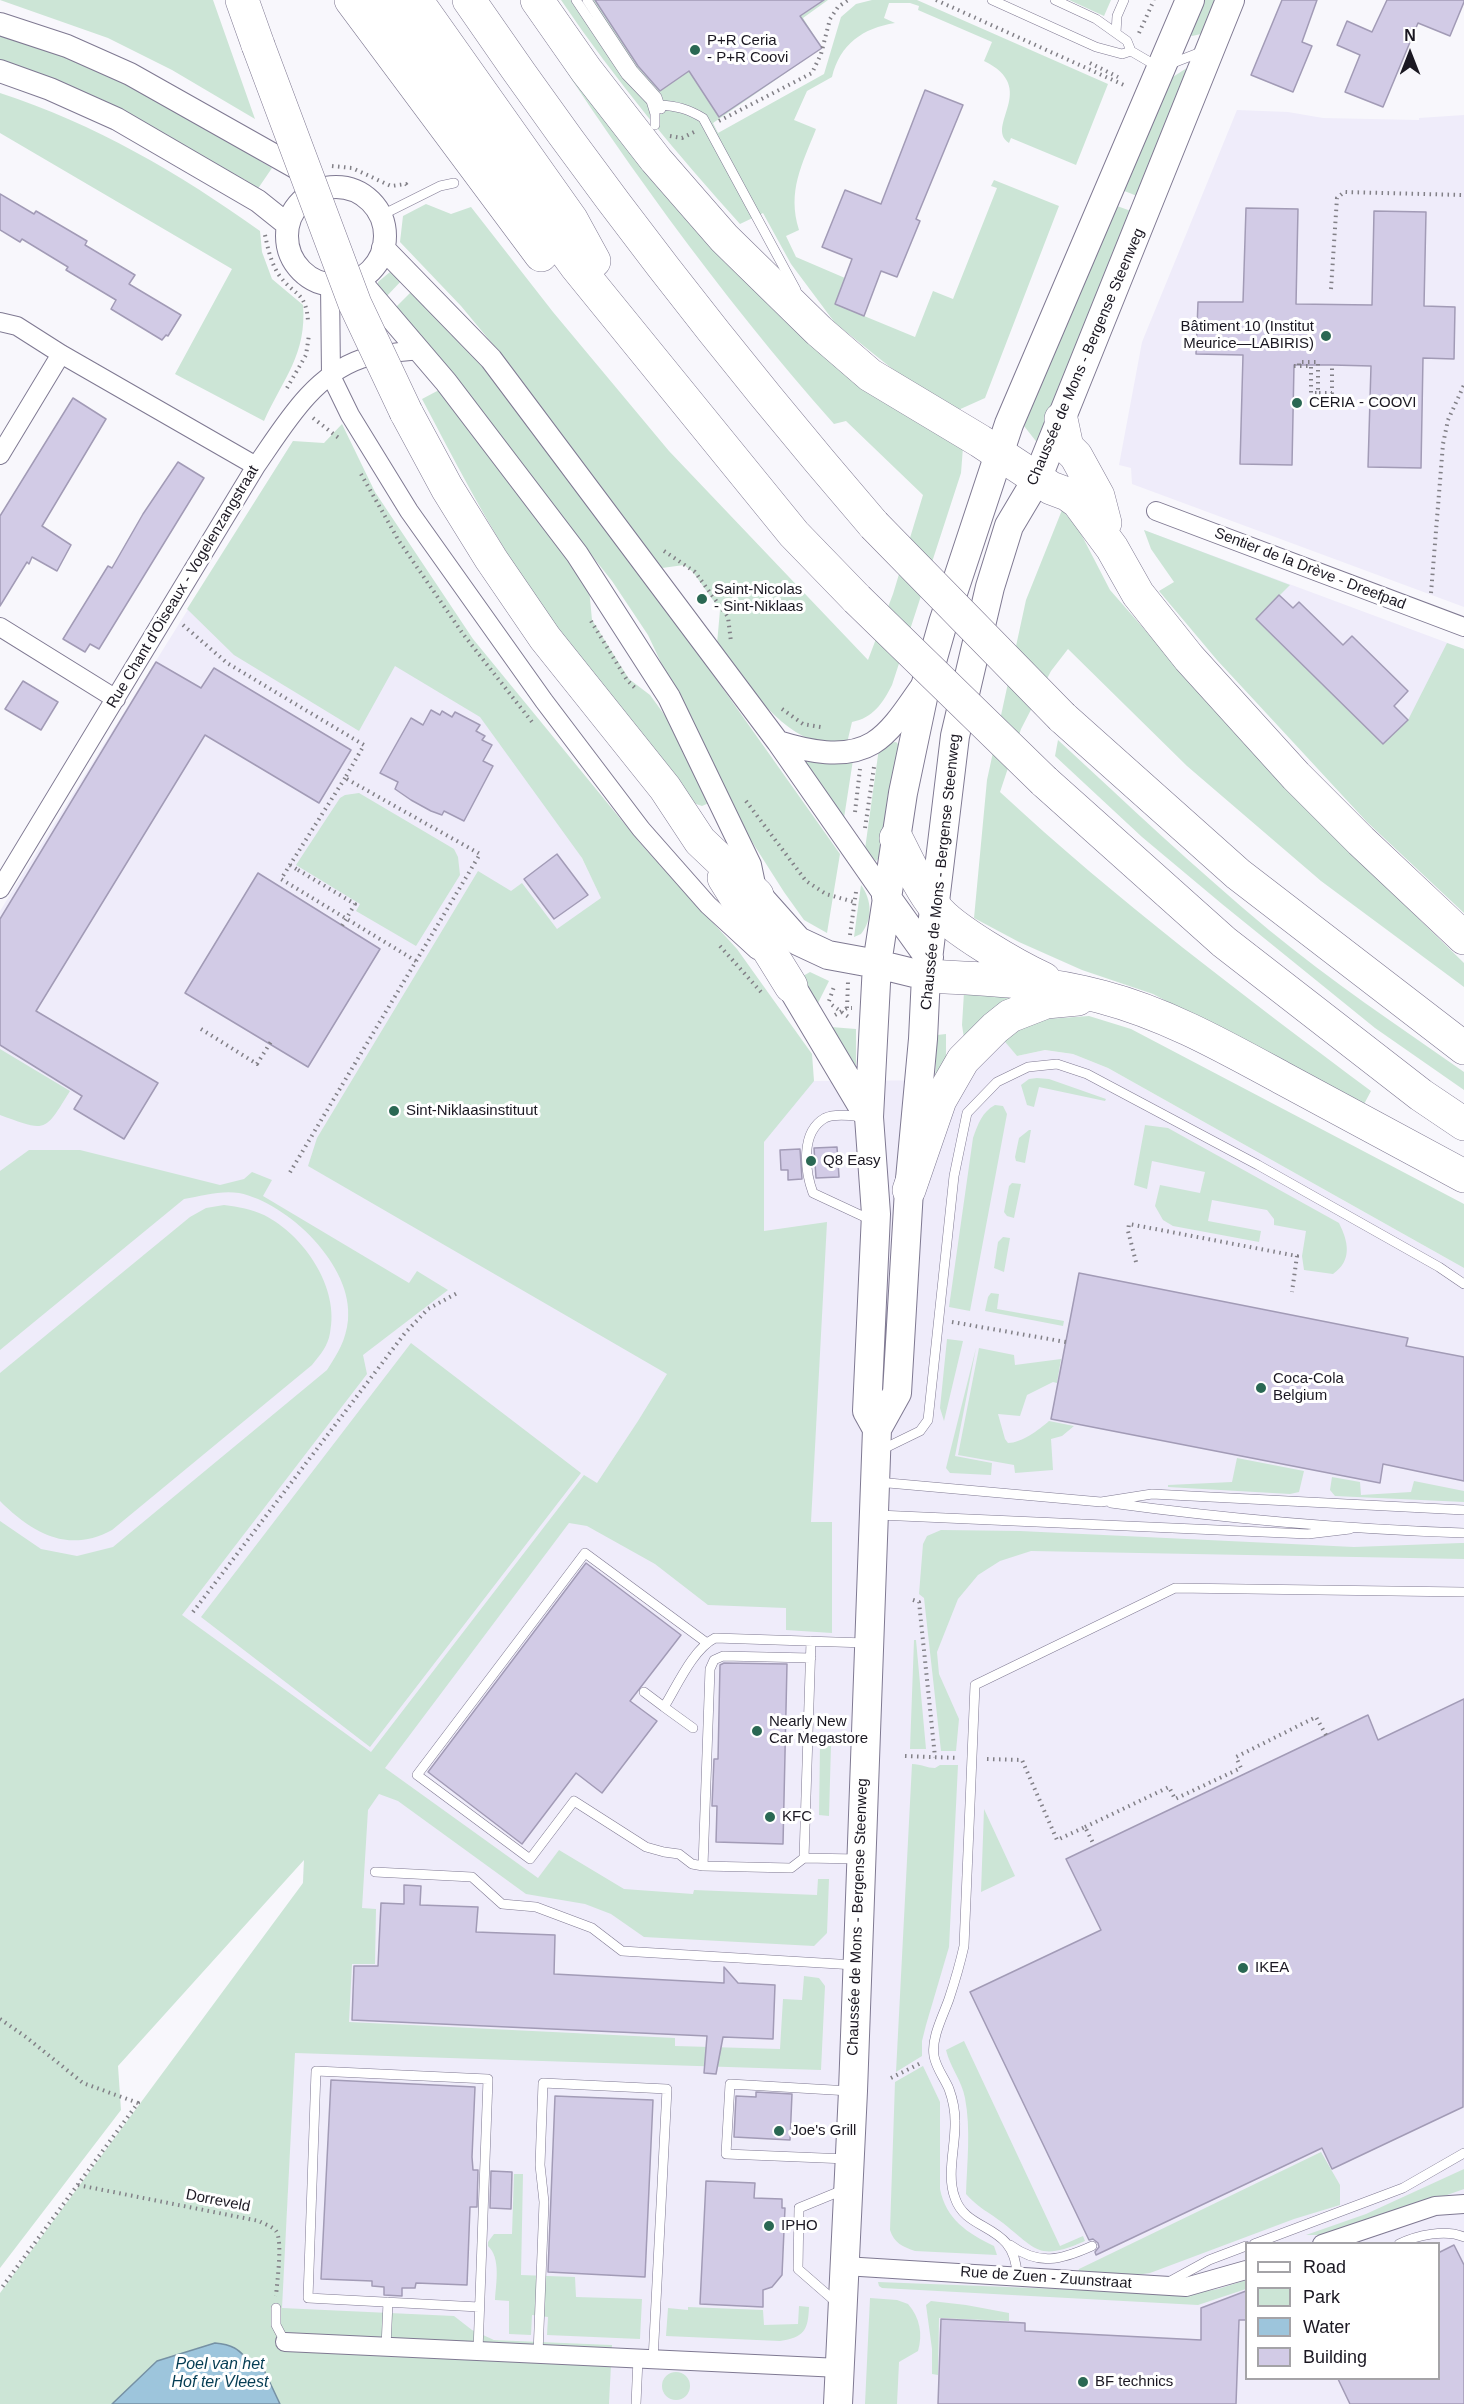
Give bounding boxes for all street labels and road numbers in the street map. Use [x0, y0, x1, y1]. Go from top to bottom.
street label: Chaussée de Mons - Bergense Steenweg [1023, 226, 1149, 488]
street label: Rue Chant d'Oiseaux - Vogelenzangstraat [103, 462, 263, 712]
street label: Sentier de la Drève - Dreefpad [1212, 524, 1408, 614]
street label: Chaussée de Mons - Bergense Steenweg [918, 733, 964, 1011]
street label: Chaussée de Mons - Bergense Steenweg [844, 1778, 872, 2056]
street label: Dorreveld [184, 2186, 252, 2216]
street label: Rue de Zuen - Zuunstraat [960, 2263, 1132, 2293]

